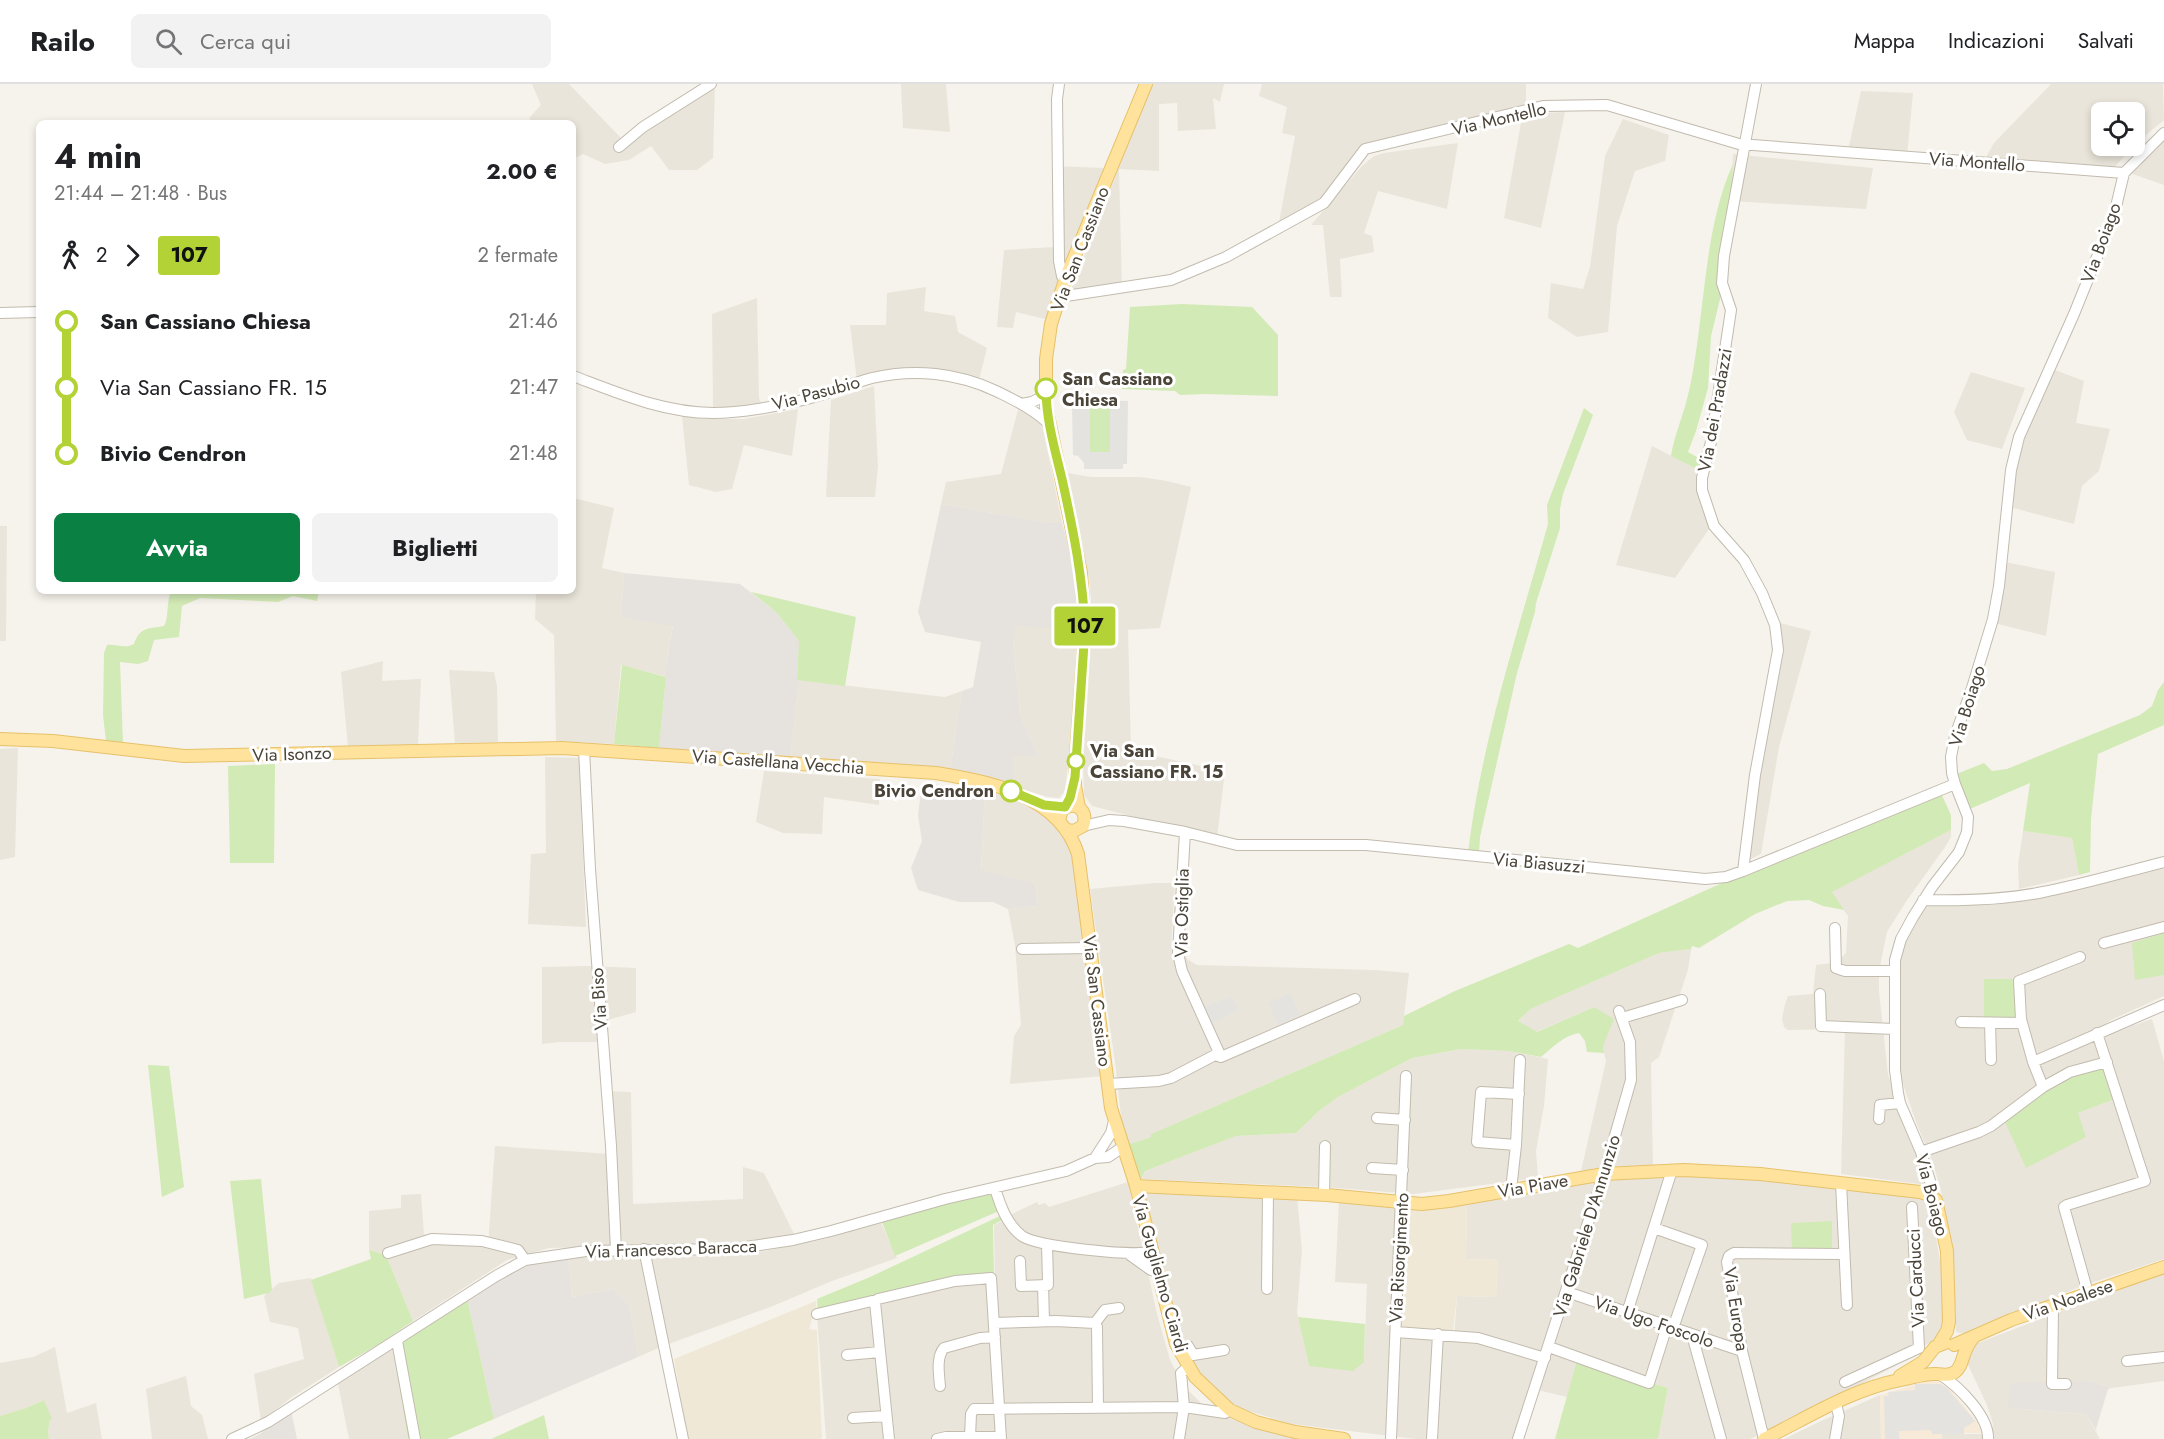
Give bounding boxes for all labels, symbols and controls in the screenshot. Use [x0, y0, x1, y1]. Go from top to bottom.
search box [131, 14, 551, 68]
text: Railo [30, 21, 95, 62]
icon: search [152, 25, 185, 58]
text: Cerca qui [200, 25, 291, 57]
text: Mappa [1854, 26, 1915, 56]
text: Indicazioni [1948, 26, 2045, 56]
text: Salvati [2078, 26, 2134, 56]
street label: Via Montello [1449, 95, 1549, 142]
map controls [2091, 102, 2145, 156]
button: locate [2091, 102, 2145, 156]
text: 4 min [54, 133, 142, 180]
street label: Via Montello [1928, 146, 2026, 178]
text: 2.00 € [486, 155, 558, 187]
text: 21:44 – 21:48 · Bus [54, 179, 227, 208]
street label: Via San Cassiano [1044, 183, 1116, 315]
street label: Via Boiago [2074, 199, 2128, 287]
icon: walk [54, 239, 87, 272]
icon: forward [116, 239, 149, 272]
text: 107 [170, 240, 208, 270]
text: 2 [96, 241, 107, 270]
text: 2 fermate [477, 241, 558, 270]
text: San Cassiano Chiesa [100, 305, 311, 337]
text: 21:46 [508, 307, 558, 336]
street label: Via dei Pradazzi [1691, 346, 1739, 474]
place label: San Cassiano Chiesa [1062, 366, 1173, 413]
street label: Via Pasubio [769, 369, 863, 417]
text: Via San Cassiano FR. 15 [100, 371, 327, 403]
text: 21:47 [509, 373, 558, 402]
marker: San Cassiano Chiesa [1035, 378, 1057, 400]
text: Bivio Cendron [100, 437, 247, 469]
text: 21:48 [509, 439, 558, 468]
button: Avvia [54, 513, 300, 582]
button: Biglietti [312, 513, 558, 582]
line badge: 107 [1050, 606, 1120, 646]
text: 107 [1066, 611, 1104, 641]
street label: Via Boiago [1942, 662, 1992, 750]
place label: Via San Cassiano FR. 15 [1089, 738, 1223, 785]
street label: Via Isonzo [252, 740, 332, 768]
street label: Via Castellana Vecchia [691, 743, 865, 781]
marker: Via San Cassiano FR. 15 [1067, 752, 1085, 770]
place label: Bivio Cendron [874, 778, 994, 804]
marker: Bivio Cendron [1000, 780, 1022, 802]
street label: Via Biasuzzi [1492, 846, 1586, 880]
street label: Via Ostiglia [1168, 868, 1196, 958]
street label: Via San Cassiano [1076, 934, 1118, 1068]
street label: Via Biso [584, 967, 614, 1031]
street label: Via Gabriele D'Annunzio [1547, 1131, 1627, 1320]
street label: Via Boiago [1909, 1151, 1955, 1239]
street label: Via Piave [1496, 1167, 1570, 1205]
street label: Via Guglielmo Ciardi [1125, 1192, 1195, 1356]
street label: Via Risorgimento [1383, 1192, 1415, 1324]
street label: Via Carducci [1900, 1228, 1932, 1328]
street label: Via Francesco Baracca [585, 1233, 757, 1265]
street label: Via Europa [1717, 1265, 1755, 1353]
street label: Via Noalese [2020, 1273, 2116, 1327]
street label: Via Ugo Foscolo [1591, 1289, 1718, 1355]

